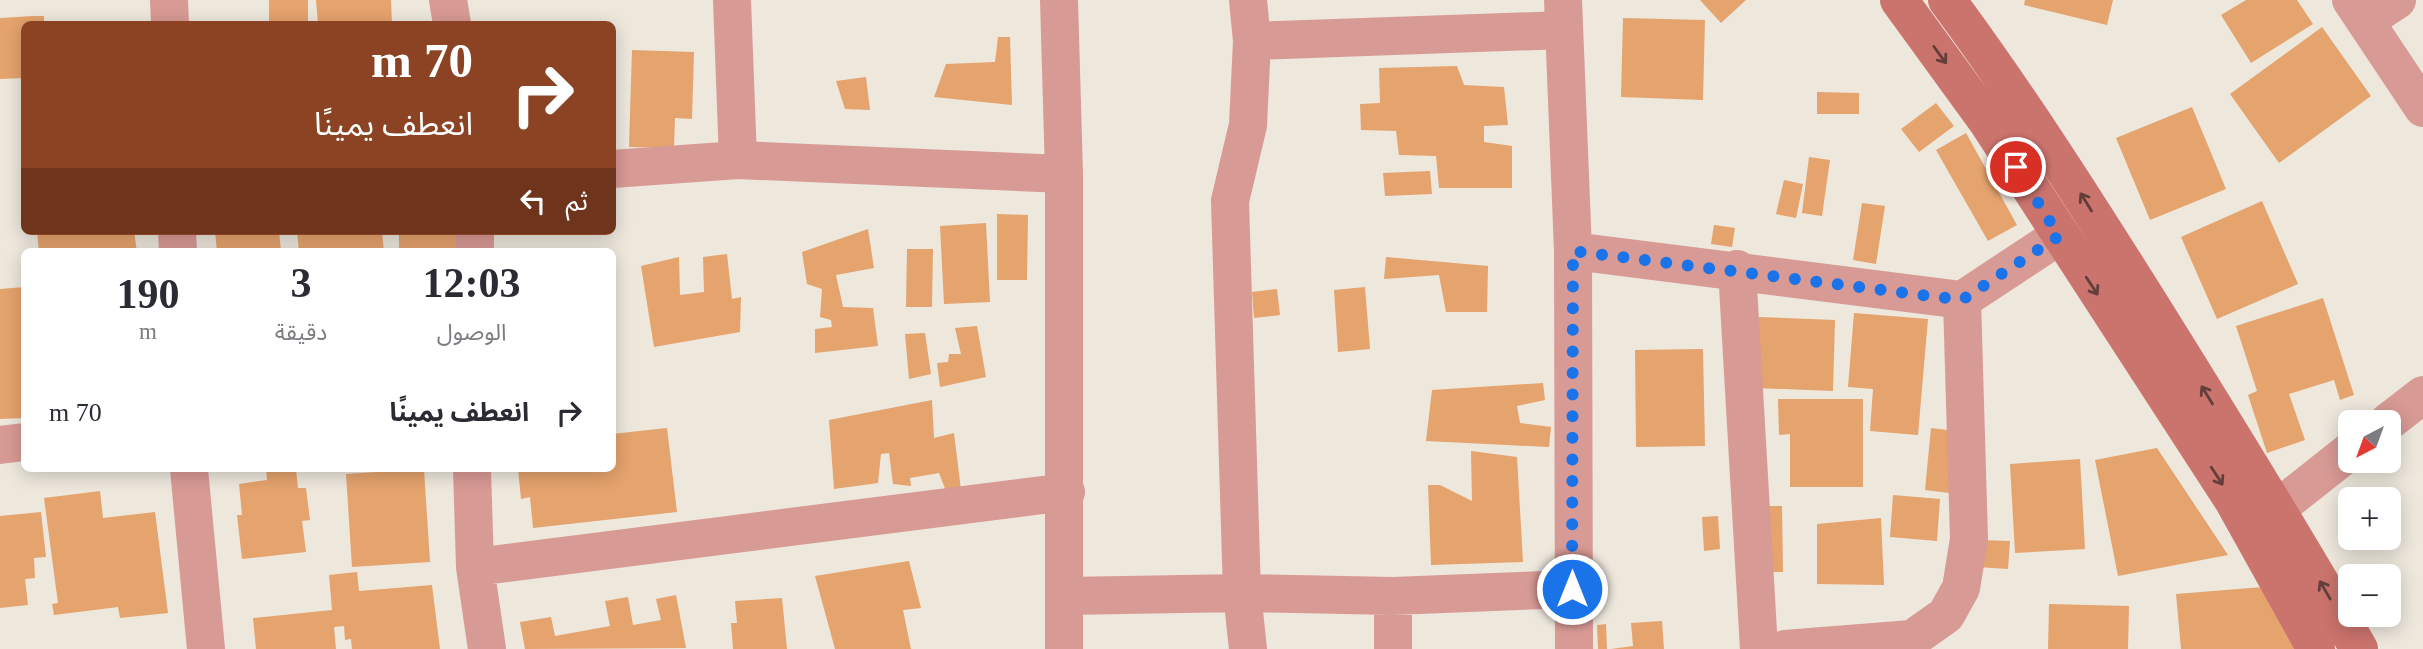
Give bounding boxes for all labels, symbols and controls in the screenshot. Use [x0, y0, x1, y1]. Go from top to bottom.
text: 70 m [371, 33, 473, 88]
one-way arrow [1932, 45, 1947, 64]
icon: right [497, 49, 588, 140]
text: انعطف يمينًا [314, 106, 473, 142]
pin [1986, 137, 2046, 197]
icon: arrive [1997, 148, 2035, 186]
icon: left [514, 182, 552, 220]
text: ثم [566, 187, 588, 216]
one-way arrow [2079, 193, 2093, 213]
text: 3 [291, 260, 312, 306]
text: 12:03 [423, 260, 521, 306]
text: 190 [116, 271, 179, 317]
one-way arrow [2086, 275, 2100, 295]
text: m [139, 319, 157, 344]
text: دقيقة [275, 320, 327, 345]
text: الوصول [437, 320, 507, 345]
one-way arrow [2199, 386, 2214, 405]
icon: right [550, 394, 588, 432]
text: 70 m [49, 398, 102, 427]
text: انعطف يمينًا [390, 398, 529, 427]
north arrow [2338, 410, 2401, 472]
map controls [2338, 410, 2401, 627]
one-way arrow [2211, 465, 2225, 485]
button: + [2338, 487, 2401, 550]
position arrow [1535, 552, 1609, 626]
button: − [2338, 564, 2401, 627]
one-way arrow [2317, 580, 2331, 600]

